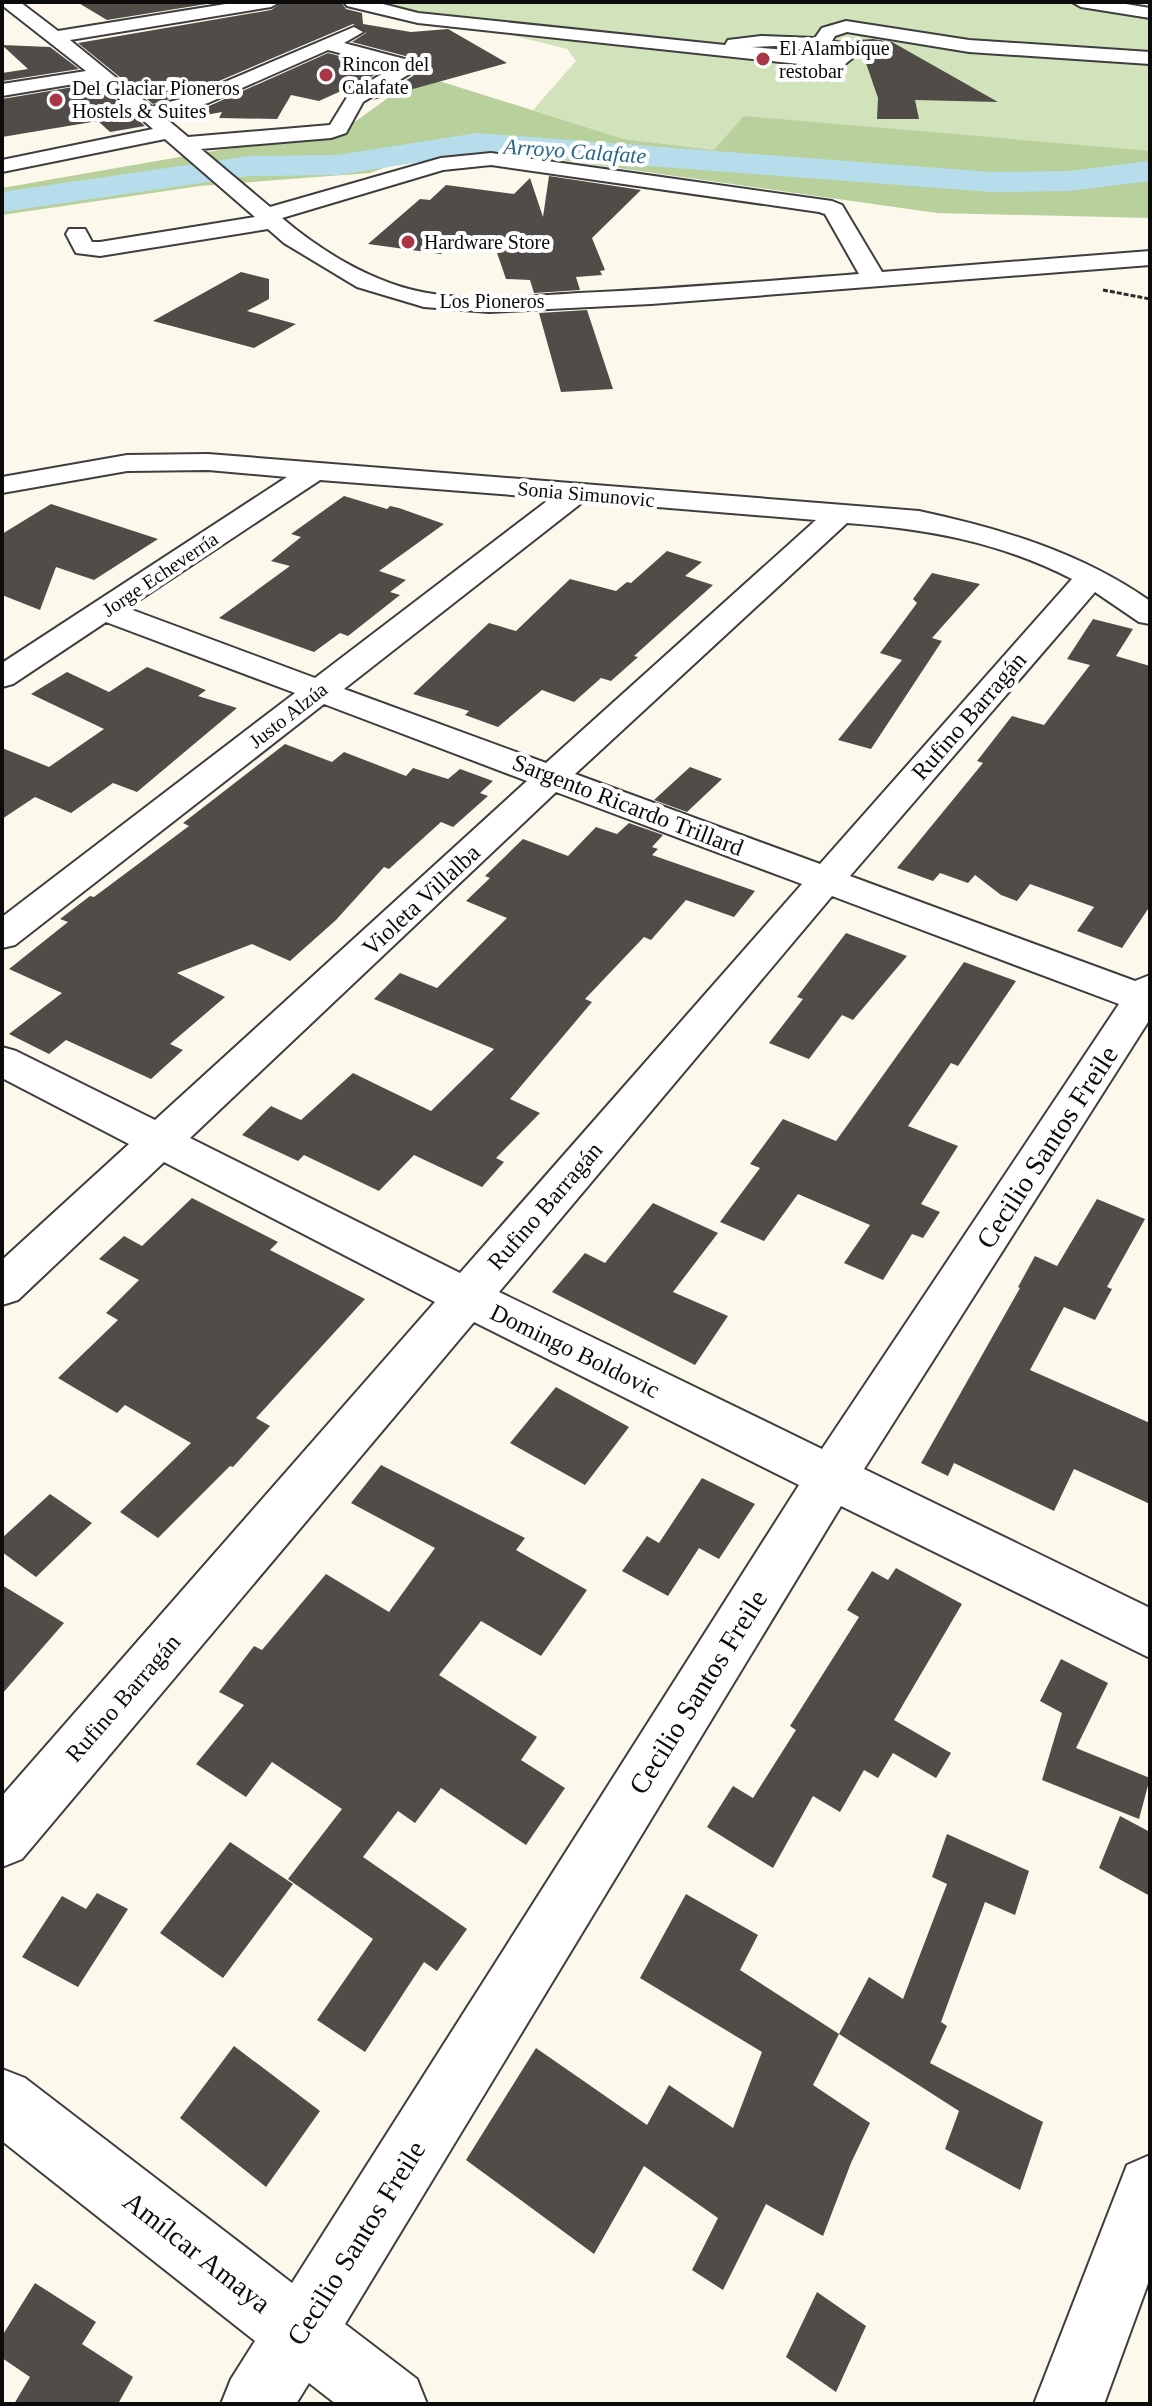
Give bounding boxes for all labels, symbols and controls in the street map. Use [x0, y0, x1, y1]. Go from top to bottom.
place label: El Alambique restobar [779, 37, 890, 82]
marker: El Alambique restobar [754, 50, 772, 68]
place label: Rincon del Calafate [342, 53, 430, 98]
marker: Rincon del Calafate [317, 66, 335, 84]
place label: Del Glaciar Pioneros Hostels & Suites [72, 77, 240, 122]
marker: Del Glaciar Pioneros Hostels & Suites [47, 91, 65, 109]
water label: Arroyo Calafate [501, 133, 647, 168]
place label: Hardware Store [424, 231, 550, 253]
marker: Hardware Store [399, 233, 417, 251]
street label: Los Pioneros [440, 290, 545, 312]
street label: Sonia Simunovic [517, 477, 655, 511]
street label: Jorge Echeverría [98, 527, 223, 622]
street label: Rufino Barragán [906, 647, 1032, 785]
street label: Justo Alzúa [245, 678, 331, 752]
street label: Sargento Ricardo Trillard [509, 749, 747, 861]
street label: Violeta Villalba [357, 839, 485, 961]
street label: Cecilio Santos Freile [970, 1040, 1124, 1254]
street label: Rufino Barragán [482, 1137, 608, 1275]
street label: Domingo Boldovic [486, 1299, 664, 1403]
street label: Cecilio Santos Freile [623, 1584, 773, 1800]
street label: Rufino Barragán [60, 1629, 186, 1767]
street label: Cecilio Santos Freile [281, 2135, 431, 2351]
street label: Amílcar Amaya [117, 2185, 277, 2319]

